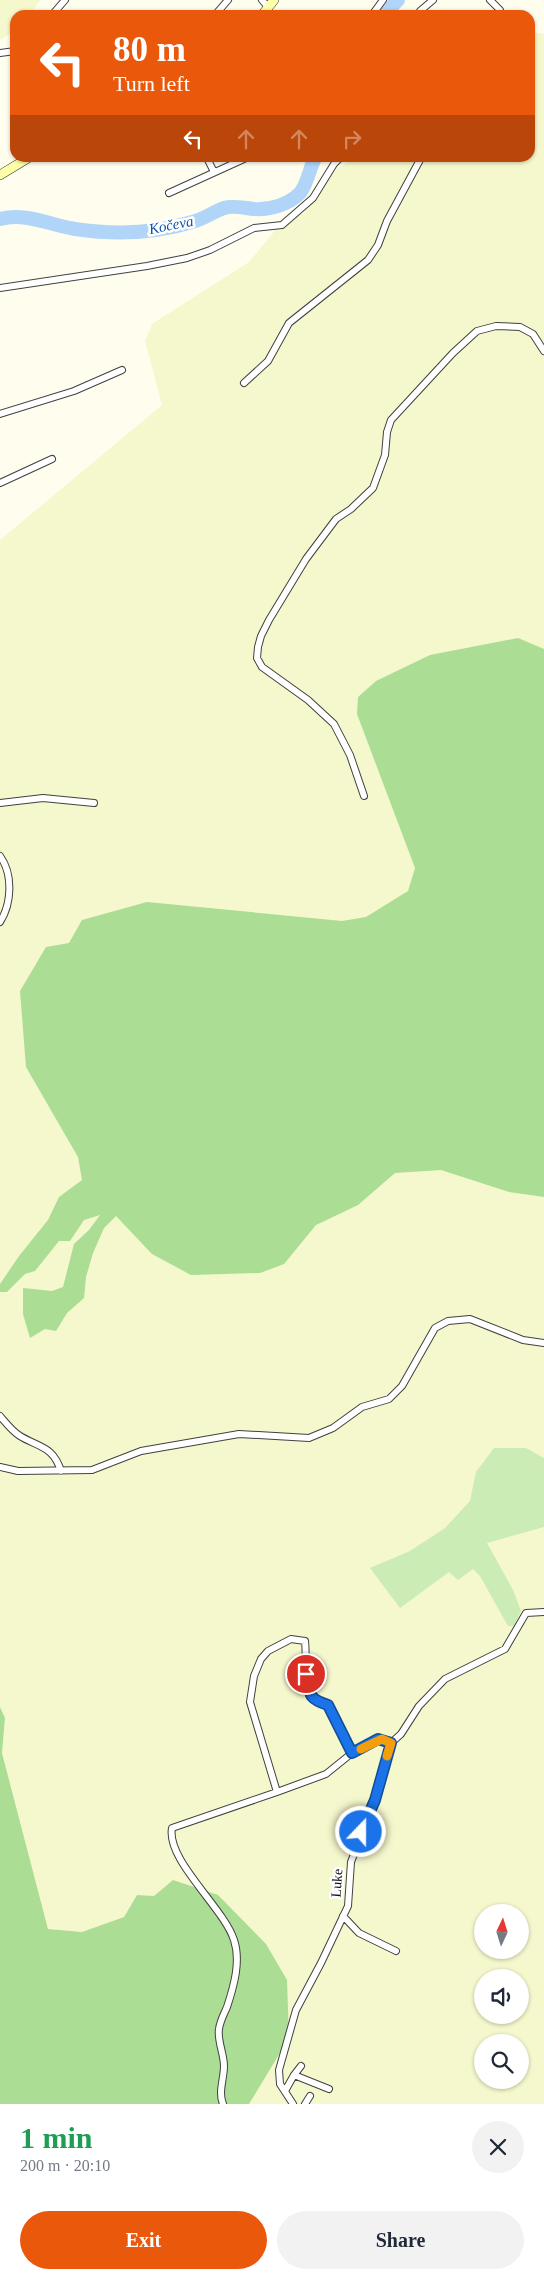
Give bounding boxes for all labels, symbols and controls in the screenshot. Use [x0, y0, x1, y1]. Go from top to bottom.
icon: left [30, 30, 95, 95]
text: 80 m [113, 30, 186, 69]
text: Turn left [113, 71, 190, 96]
icon: left [179, 125, 207, 153]
icon: ahead [232, 125, 260, 153]
icon: ahead [285, 125, 313, 153]
icon: right [338, 125, 366, 153]
water label: Kočeva [146, 213, 195, 237]
pin [285, 1653, 327, 1695]
icon: arrive [292, 1660, 320, 1688]
position arrow [334, 1805, 386, 1857]
street label: Luke [329, 1868, 345, 1898]
north arrow [474, 1904, 529, 1959]
map controls [474, 1904, 529, 2089]
button: sound [474, 1969, 529, 2024]
button: search [474, 2034, 529, 2089]
text: 1 min [20, 2121, 93, 2154]
button: close [472, 2121, 524, 2173]
text: 200 m · 20:10 [20, 2157, 110, 2174]
button: Exit [20, 2211, 267, 2269]
button: Share [277, 2211, 524, 2269]

